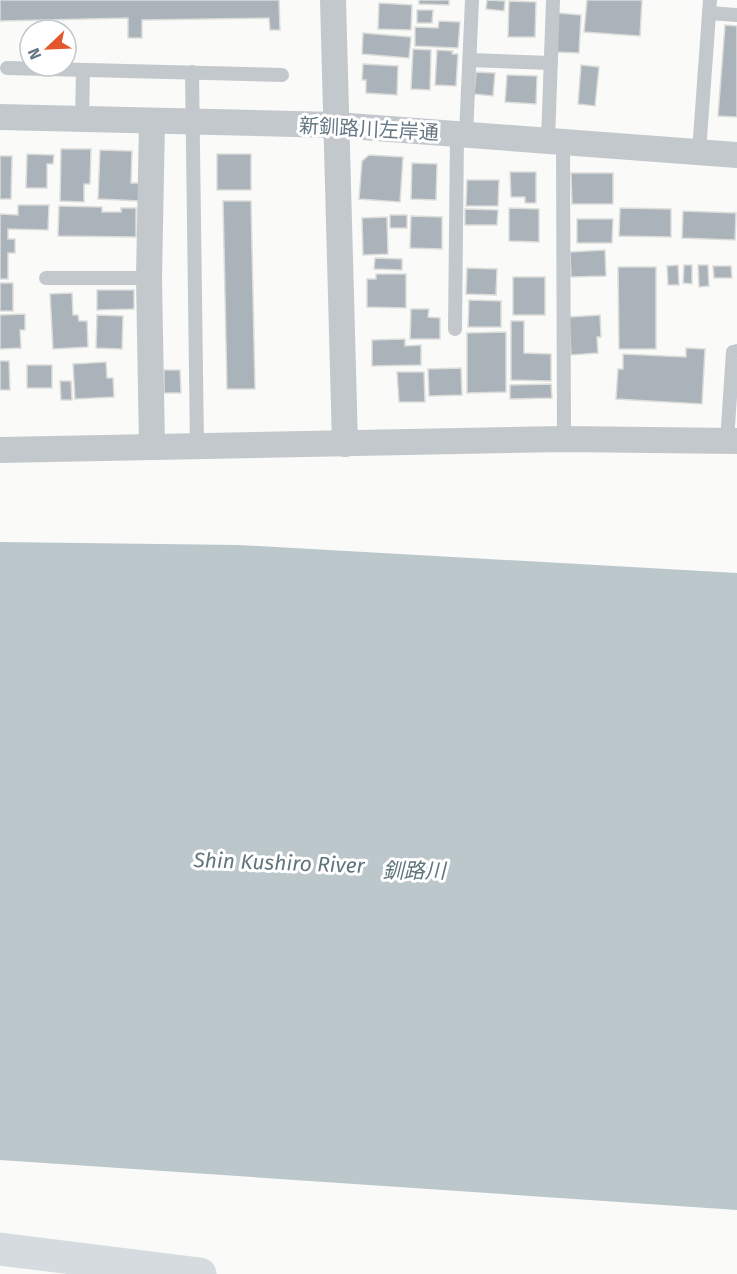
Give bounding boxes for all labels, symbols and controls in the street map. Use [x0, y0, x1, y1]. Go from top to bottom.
north arrow [18, 18, 78, 78]
text: N [24, 45, 45, 62]
street label: 新釧路川左岸通 [298, 113, 440, 145]
water label: Shin Kushiro River [192, 847, 366, 879]
water label: 釧路川 [383, 858, 447, 884]

